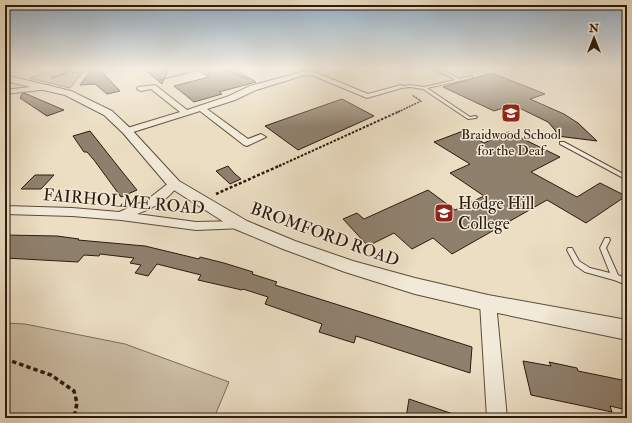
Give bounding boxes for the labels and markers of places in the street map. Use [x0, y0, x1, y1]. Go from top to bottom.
school or university icon: Braidwood School for the Deaf [500, 102, 522, 124]
place label: Braidwood School for the Deaf [461, 126, 562, 159]
place label: Hodge Hill College [458, 193, 535, 234]
school or university icon: Hodge Hill College [433, 202, 455, 224]

